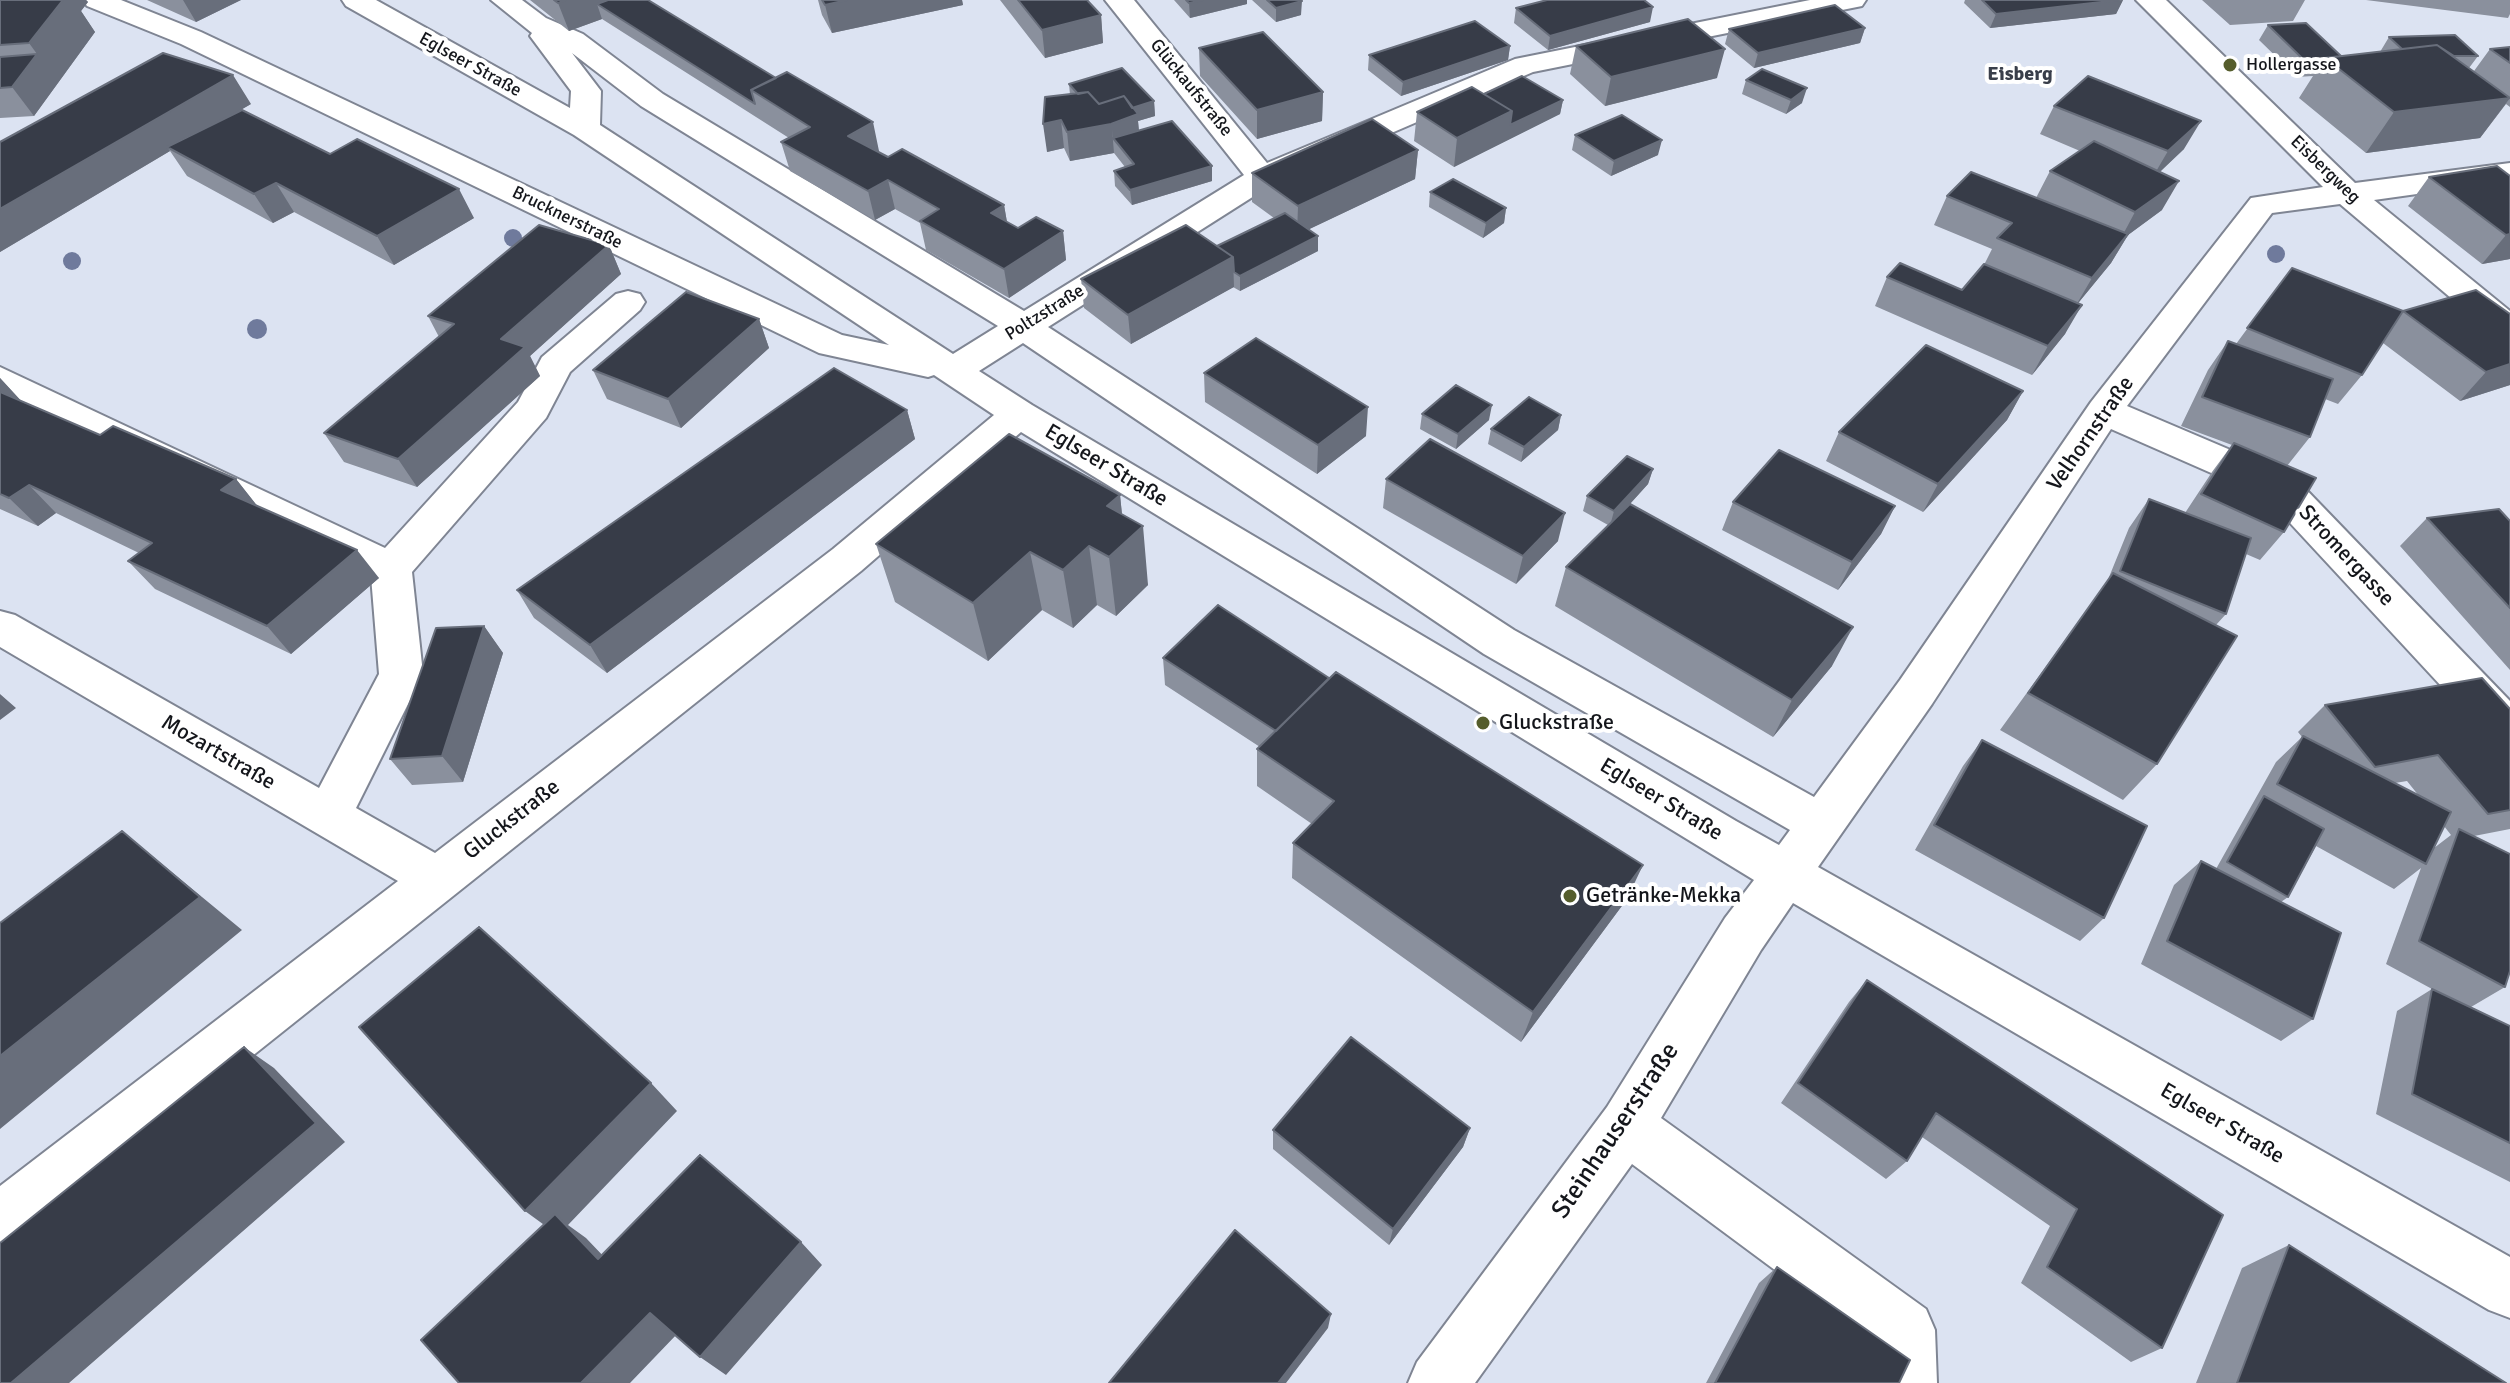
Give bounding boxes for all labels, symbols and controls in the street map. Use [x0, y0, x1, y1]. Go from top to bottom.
street label: Eglseer Straße [415, 28, 525, 102]
street label: Glückaufstraße [1145, 35, 1237, 141]
place label: Hollergasse [2246, 54, 2337, 76]
marker: Hollergasse [2221, 56, 2239, 74]
district label: Eisberg [1987, 63, 2053, 87]
street label: Eisbergweg [2286, 131, 2364, 209]
street label: Brucknerstraße [508, 182, 626, 254]
street label: Poltzstraße [1002, 280, 1088, 346]
street label: Velhornstraße [2042, 372, 2140, 496]
street label: Eglseer Straße [1040, 419, 1172, 513]
street label: Stromergasse [2293, 500, 2399, 612]
street label: Mozartstraße [156, 710, 280, 796]
place label: Gluckstraße [1499, 710, 1614, 736]
marker: Gluckstraße [1474, 714, 1492, 732]
street label: Eglseer Straße [1595, 753, 1727, 847]
street label: Gluckstraße [459, 774, 565, 866]
place label: Getränke-Mekka [1586, 883, 1741, 909]
marker: Getränke-Mekka [1561, 887, 1579, 905]
street label: Steinhauserstraße [1546, 1037, 1686, 1225]
street label: Eglseer Straße [2155, 1078, 2289, 1170]

